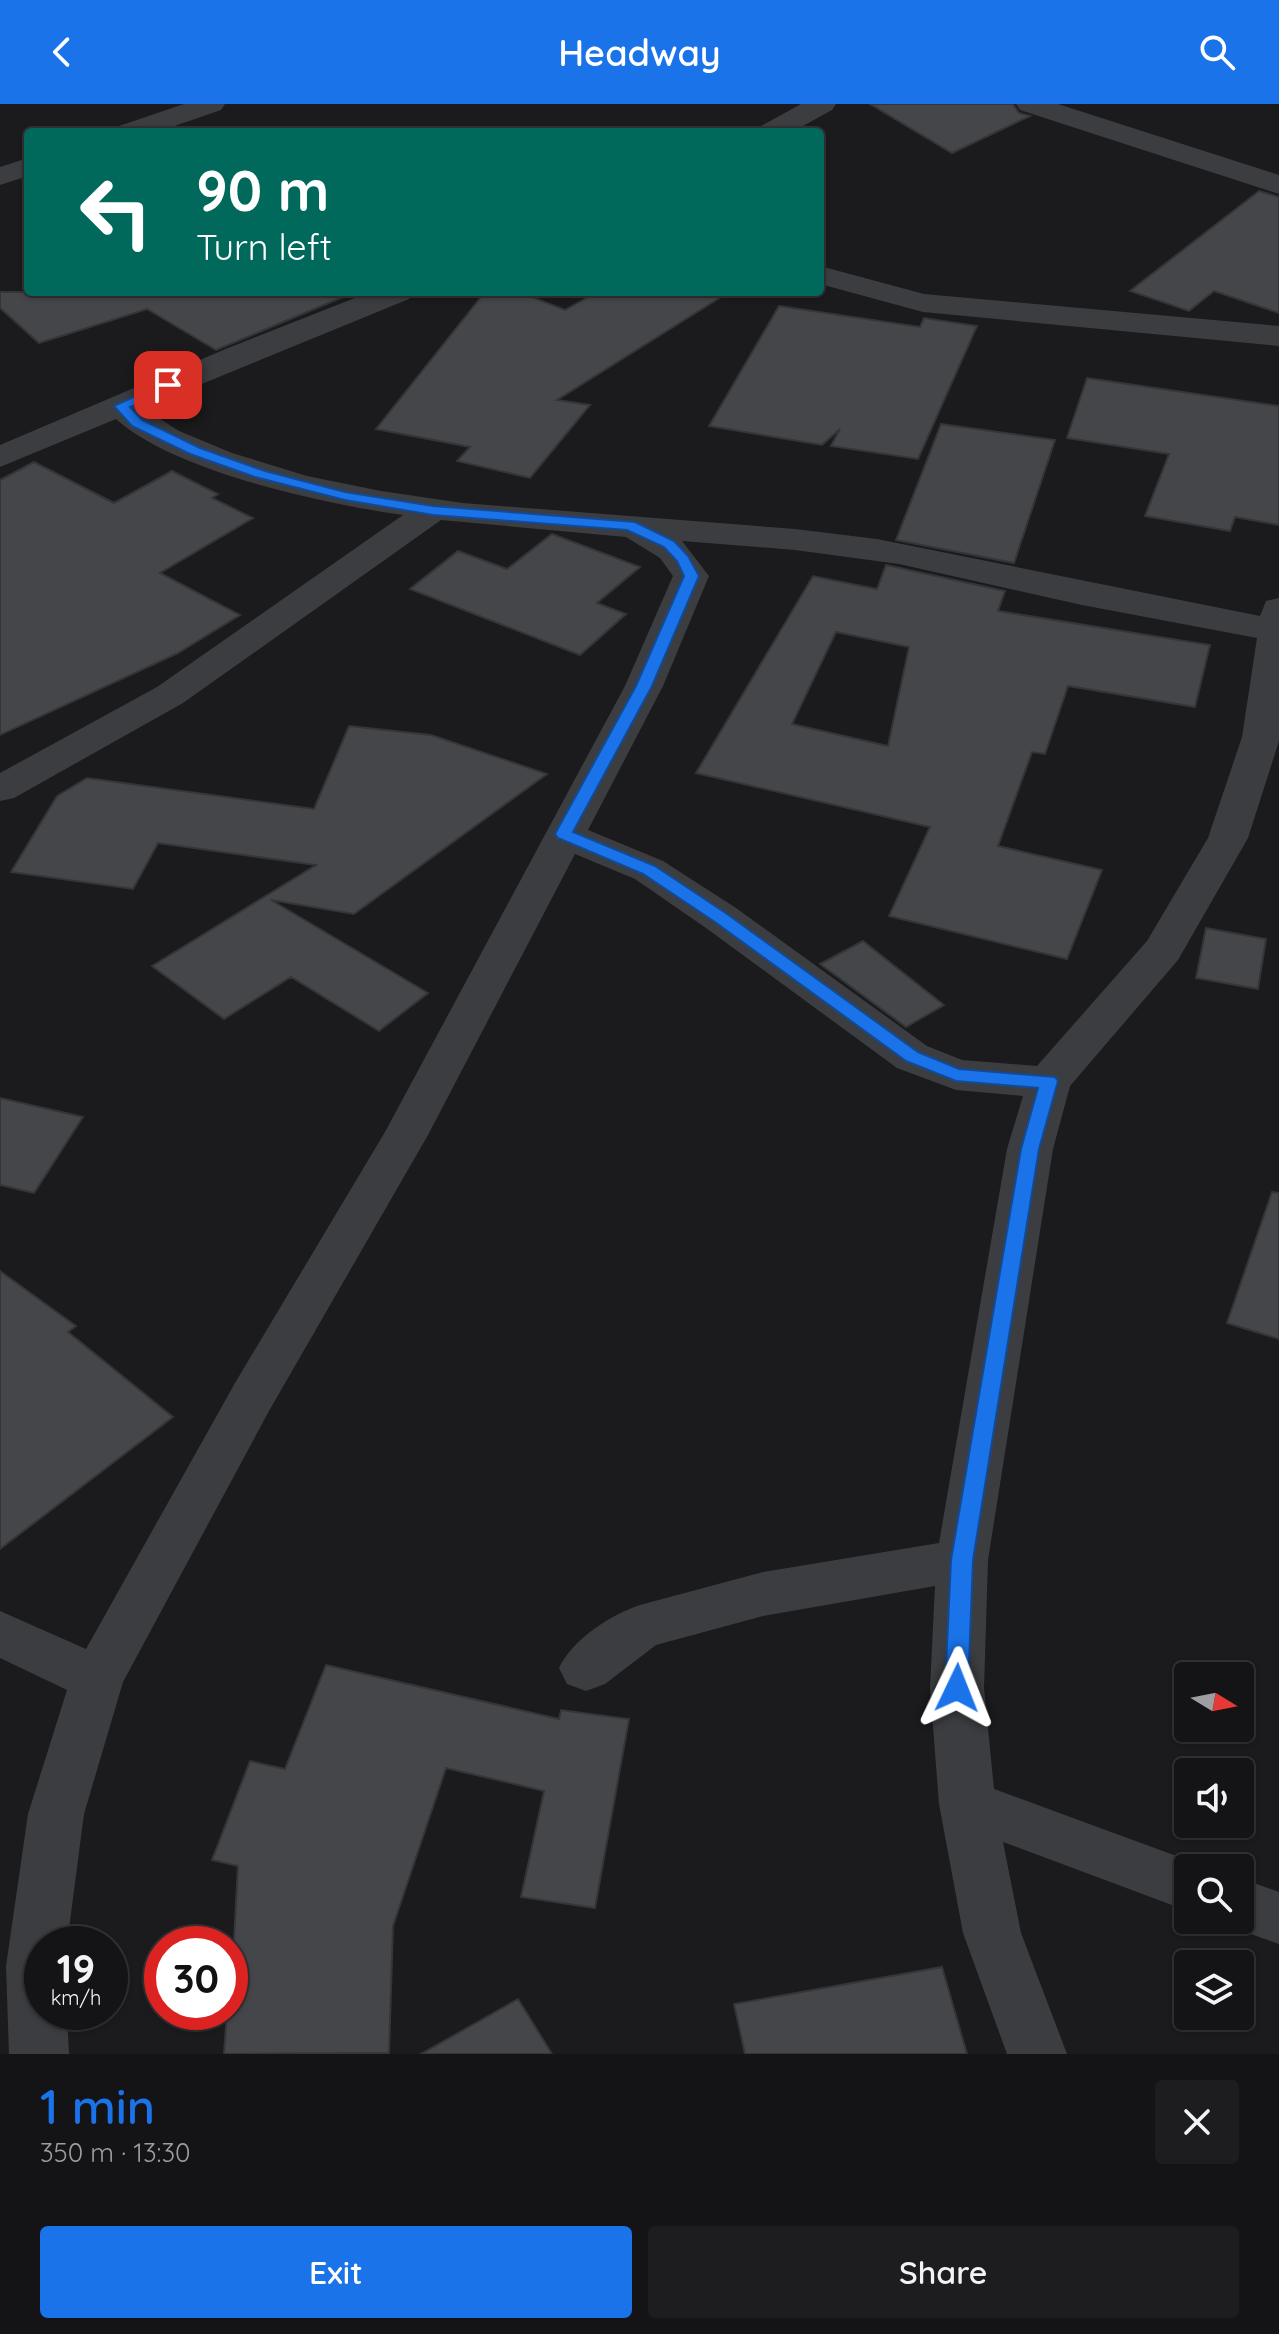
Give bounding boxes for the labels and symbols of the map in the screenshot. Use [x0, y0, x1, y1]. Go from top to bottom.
pin [134, 351, 202, 419]
position arrow [915, 1646, 999, 1730]
north arrow [1174, 1662, 1254, 1742]
speed limit sign: 30 [144, 1926, 248, 2030]

